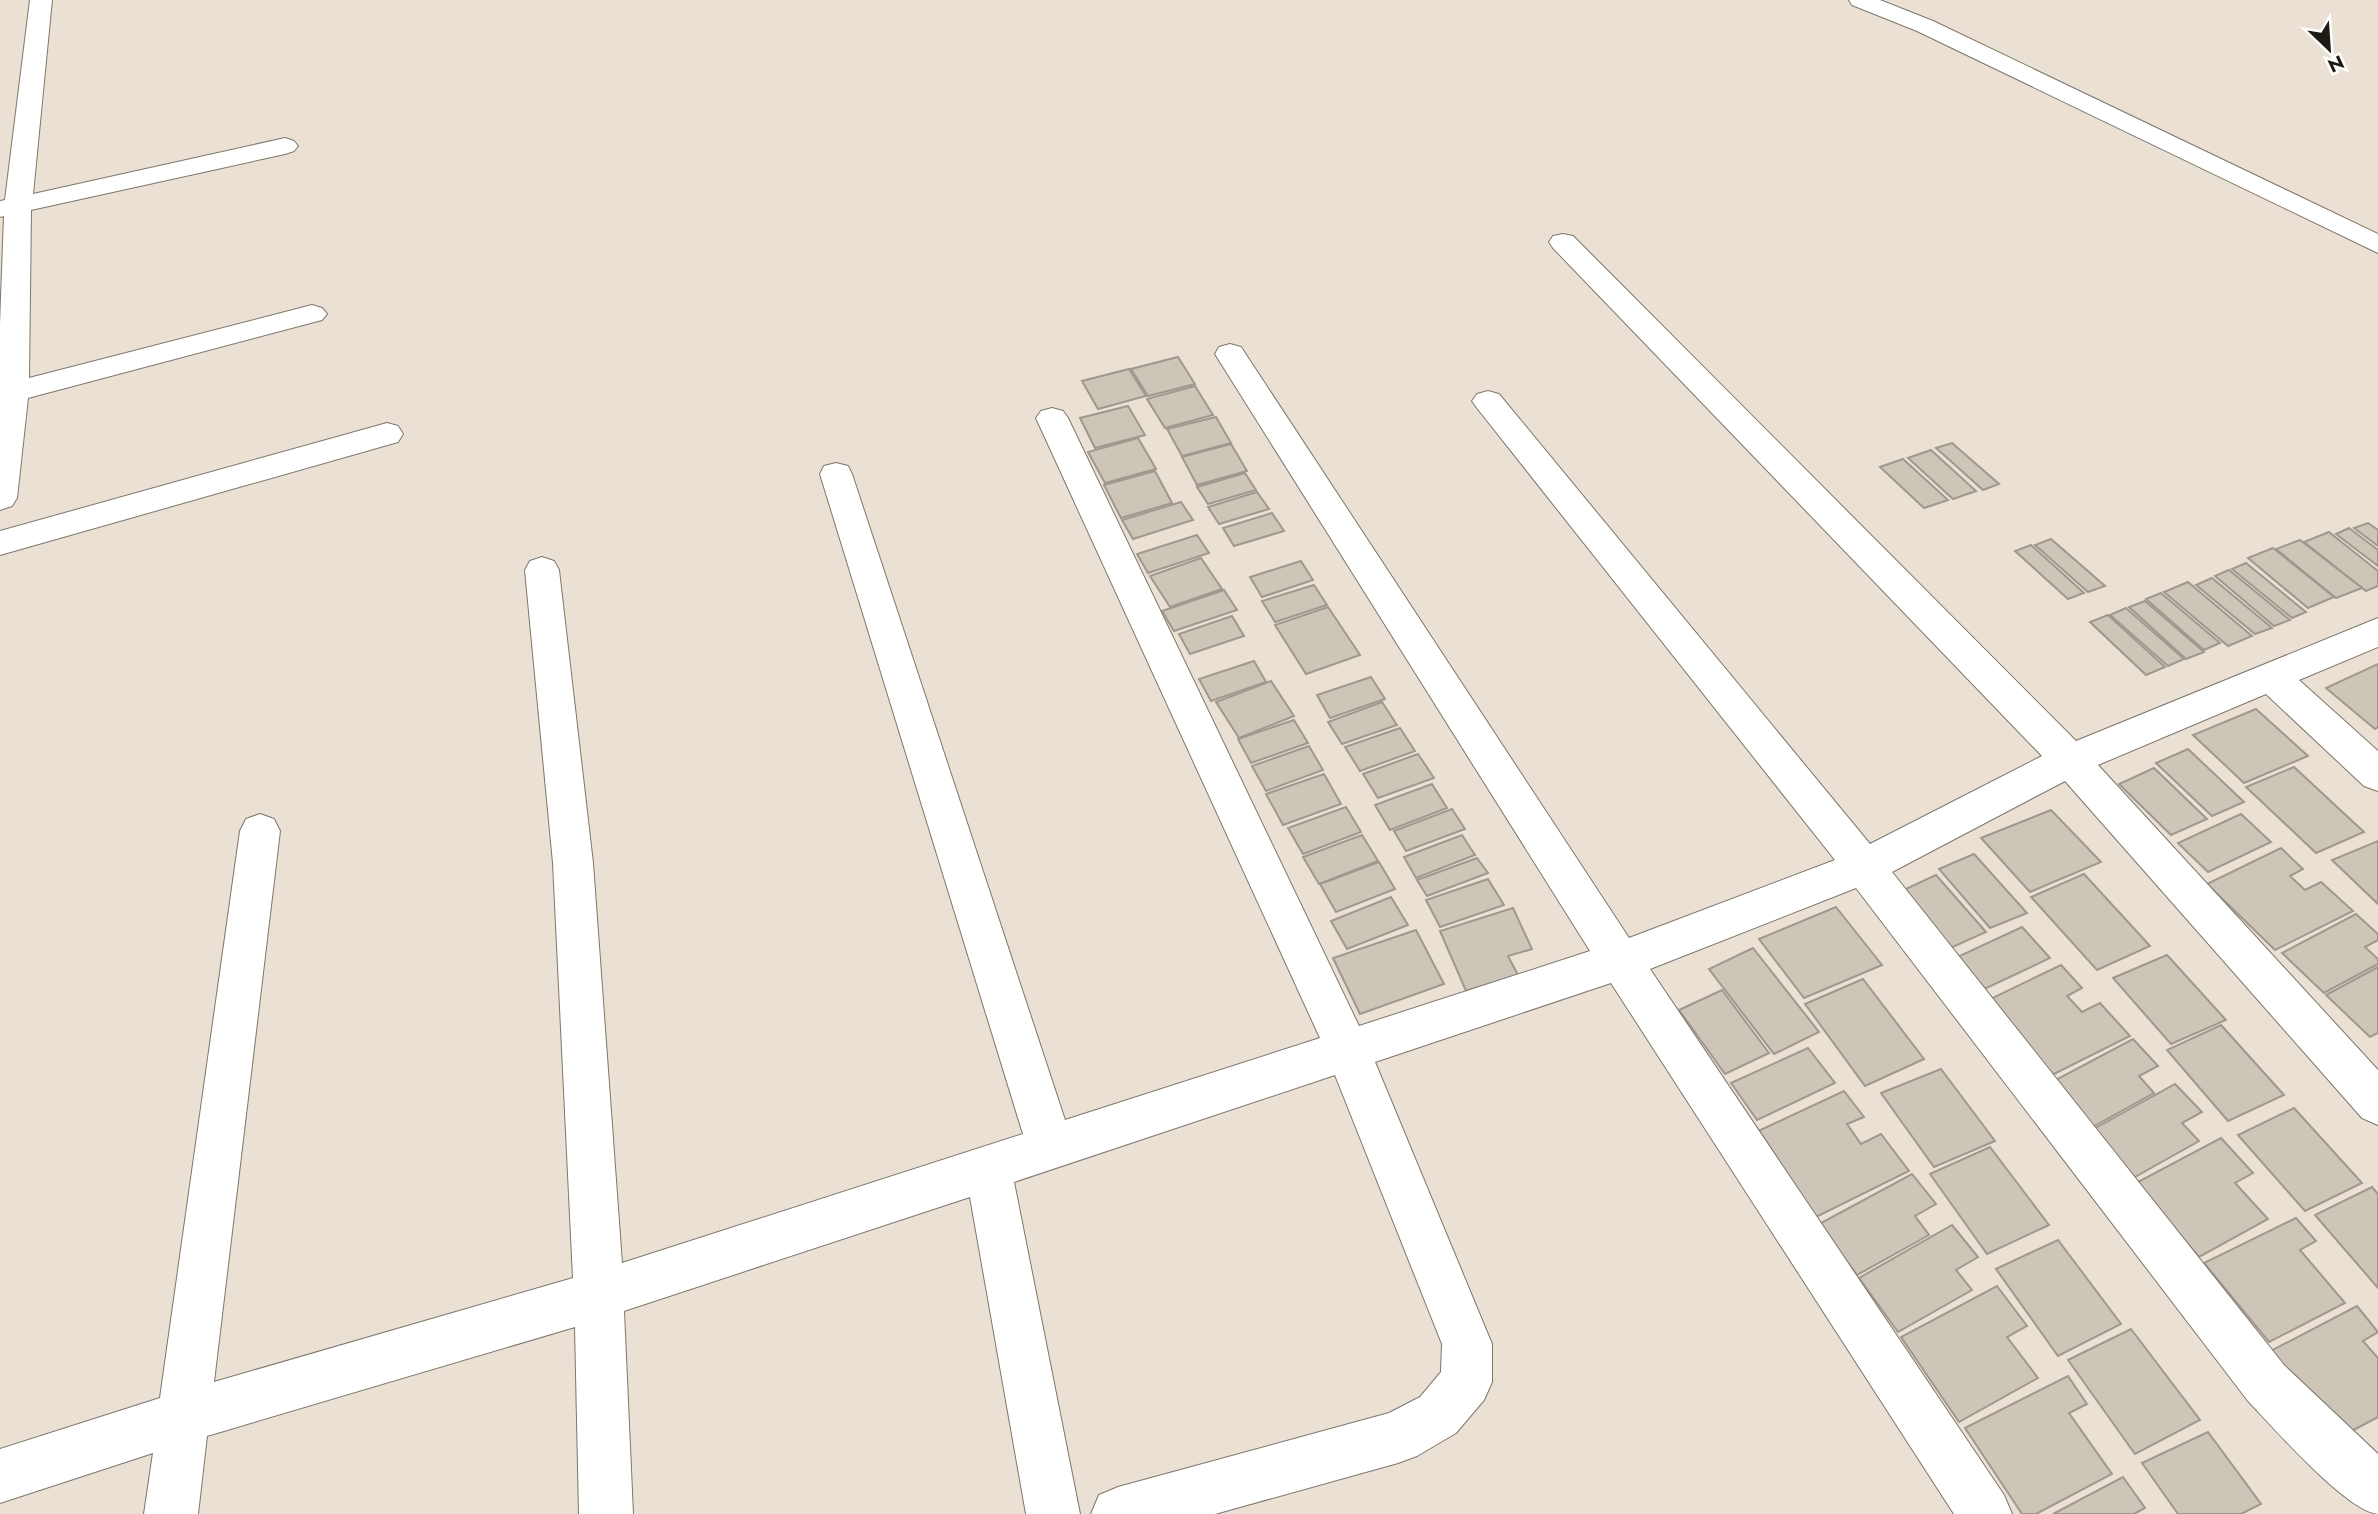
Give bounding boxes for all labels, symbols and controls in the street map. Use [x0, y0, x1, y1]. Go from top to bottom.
north arrow [2294, 14, 2364, 84]
text: N [2323, 49, 2349, 79]

